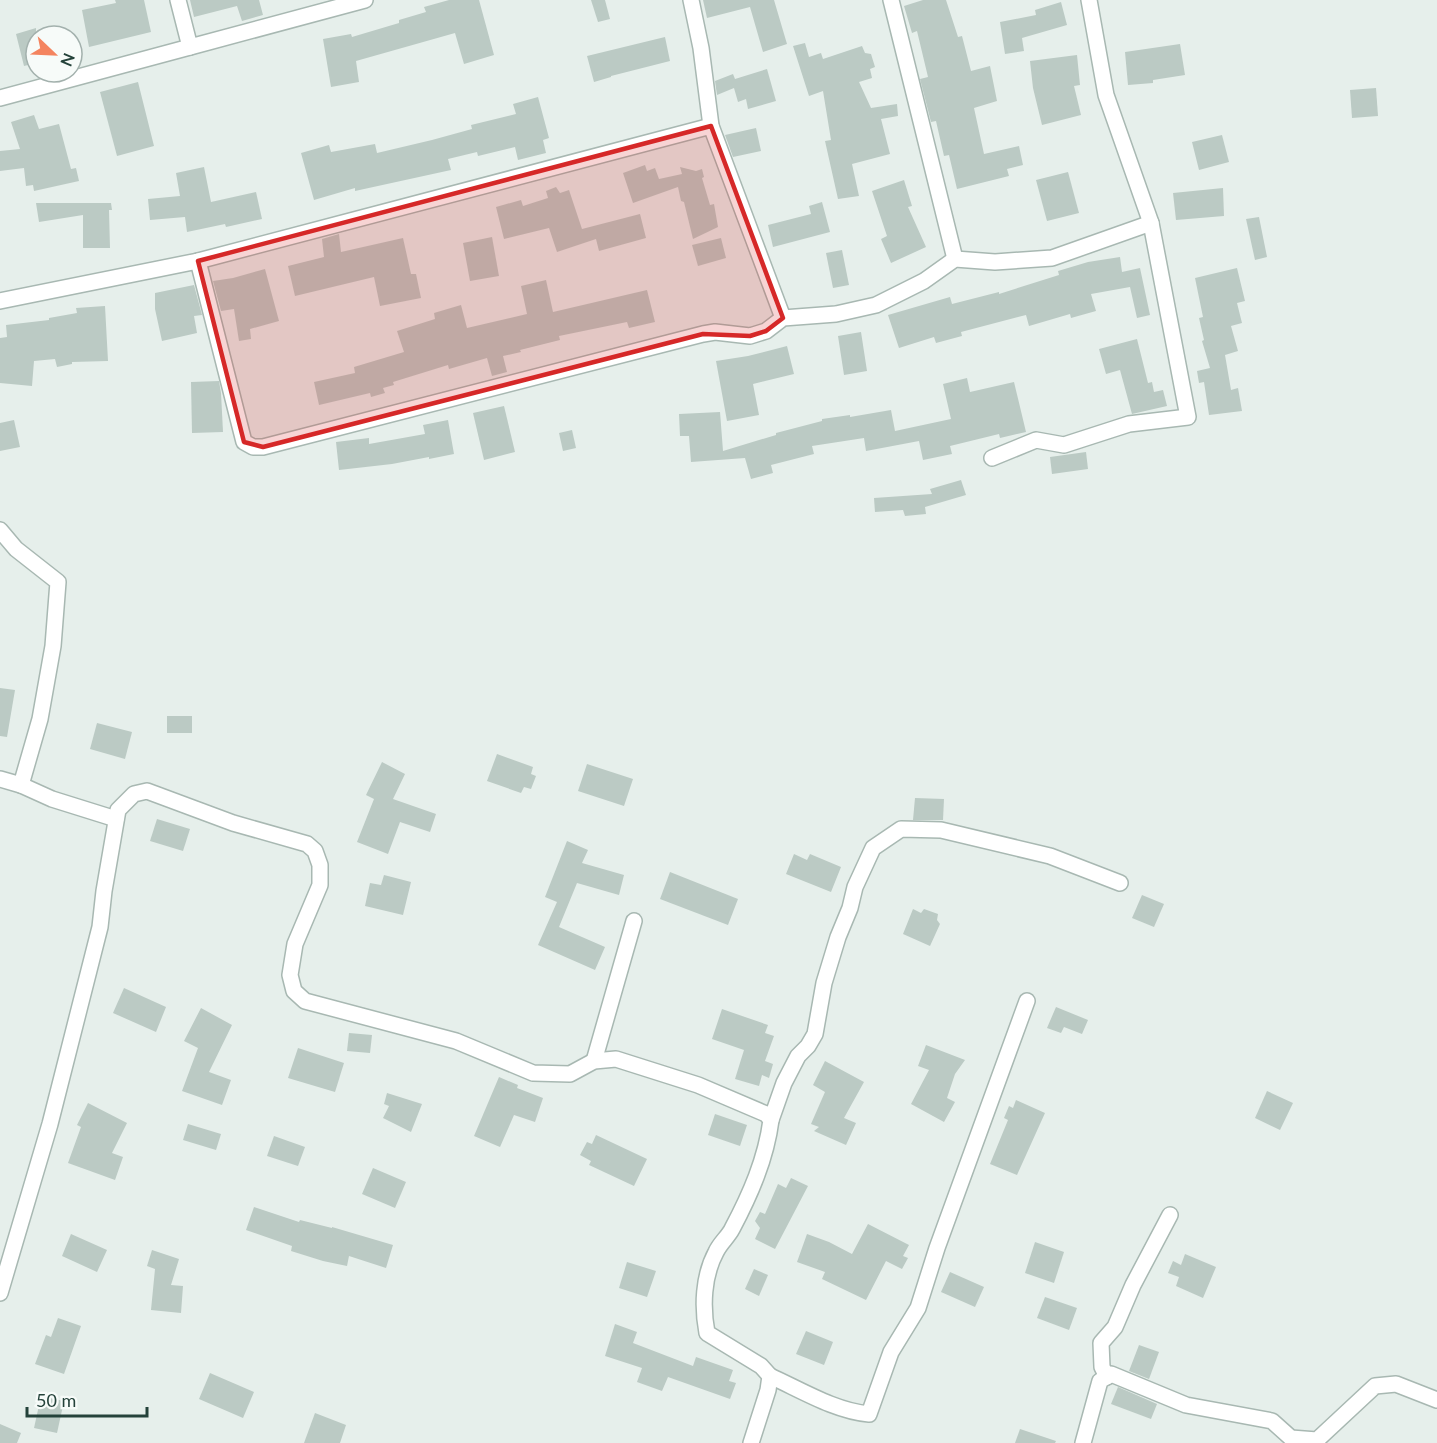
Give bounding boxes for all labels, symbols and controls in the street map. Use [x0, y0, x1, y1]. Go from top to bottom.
north arrow [24, 24, 84, 84]
text: N [57, 51, 79, 69]
scale bar [27, 1380, 147, 1418]
text: 50 m [36, 1389, 76, 1411]

